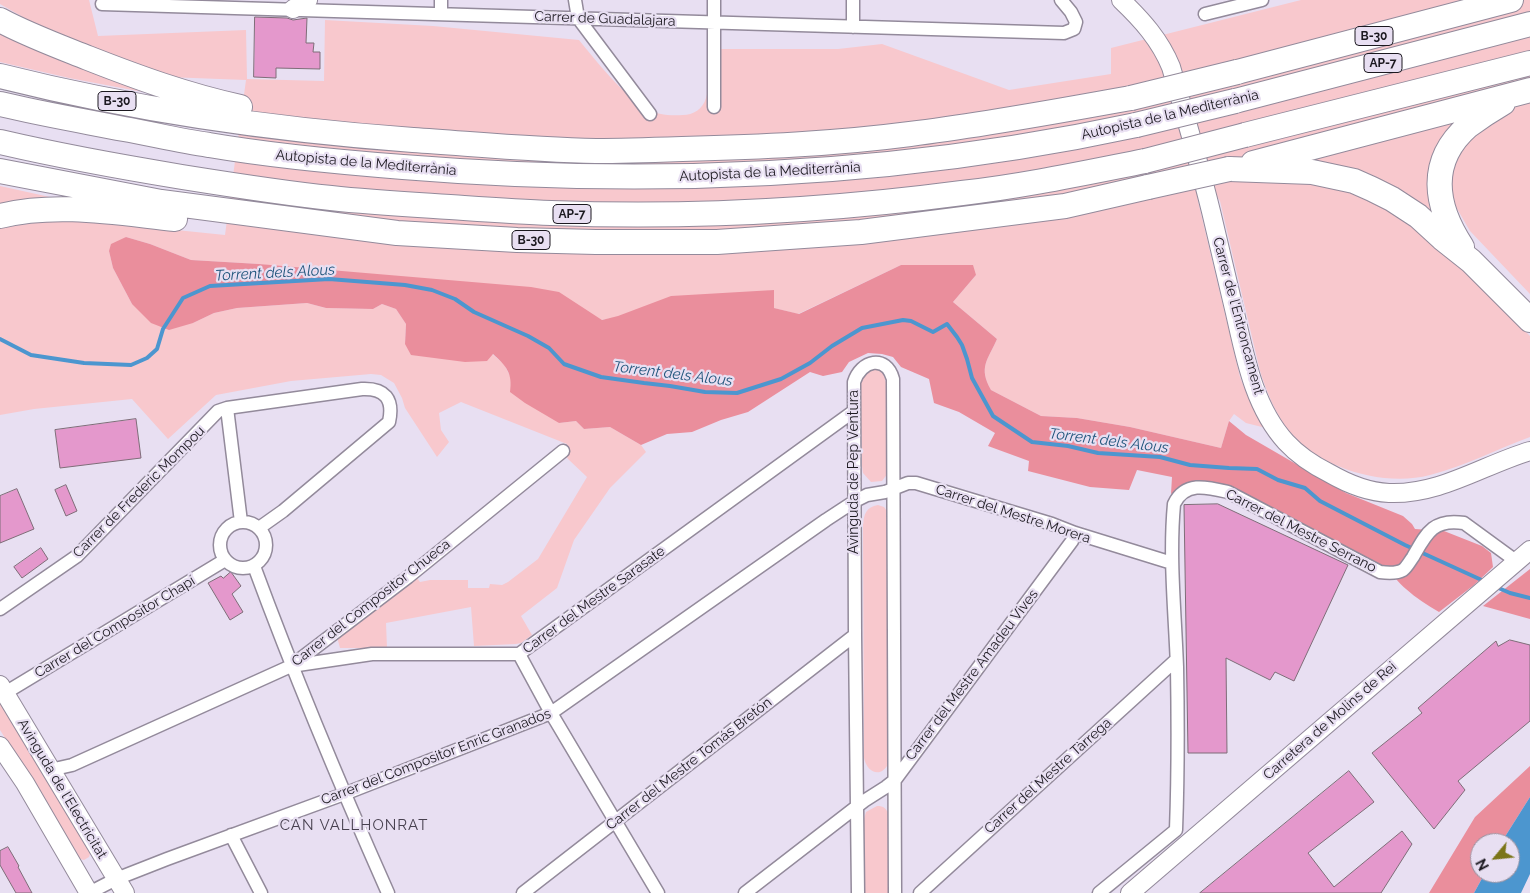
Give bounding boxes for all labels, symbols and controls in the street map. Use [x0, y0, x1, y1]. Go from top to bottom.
street label: Carrer de Guadalajara [534, 8, 676, 30]
road number: B-30 [1355, 27, 1393, 46]
road number: AP-7 [1364, 54, 1402, 72]
street label: Autopista de la Mediterrània [1080, 86, 1260, 144]
road number: B-30 [98, 92, 136, 110]
street label: Autopista de la Mediterrània [275, 147, 457, 179]
street label: Autopista de la Mediterrània [679, 159, 861, 185]
road number: AP-7 [553, 204, 591, 223]
road number: B-30 [512, 230, 550, 250]
street label: Carrer de l'Entroncament [1209, 236, 1267, 396]
water label: Torrent dels Alous [215, 261, 335, 285]
water label: Torrent dels Alous [612, 358, 734, 390]
street label: Avinguda de Pep Ventura [846, 390, 862, 554]
street label: Carrer de Frederic Mompou [70, 423, 208, 561]
water label: Torrent dels Alous [1048, 425, 1170, 457]
street label: Carrer del Mestre Morera [933, 481, 1093, 547]
street label: Carrer del Mestre Serrano [1223, 486, 1379, 576]
street label: Carrer del Compositor Chueca [288, 536, 454, 670]
street label: Carrer del Mestre Sarasate [520, 543, 668, 657]
street label: Carrer del Compositor Chapí [32, 572, 198, 682]
street label: Carrer del Mestre Amadeu Vives [902, 586, 1042, 764]
street label: Carretera de Molins de Rei [1260, 659, 1400, 783]
street label: Carrer del Mestre Tomás Bretón [603, 694, 775, 834]
street label: Carrer del Compositor Enric Granados [319, 705, 553, 809]
street label: Carrer del Mestre Tàrrega [981, 715, 1115, 837]
street label: Avinguda de l'Electricitat [14, 716, 110, 862]
district label: CAN VALLHONRAT [278, 816, 430, 834]
north arrow [1470, 833, 1520, 883]
text: N [1473, 856, 1492, 873]

